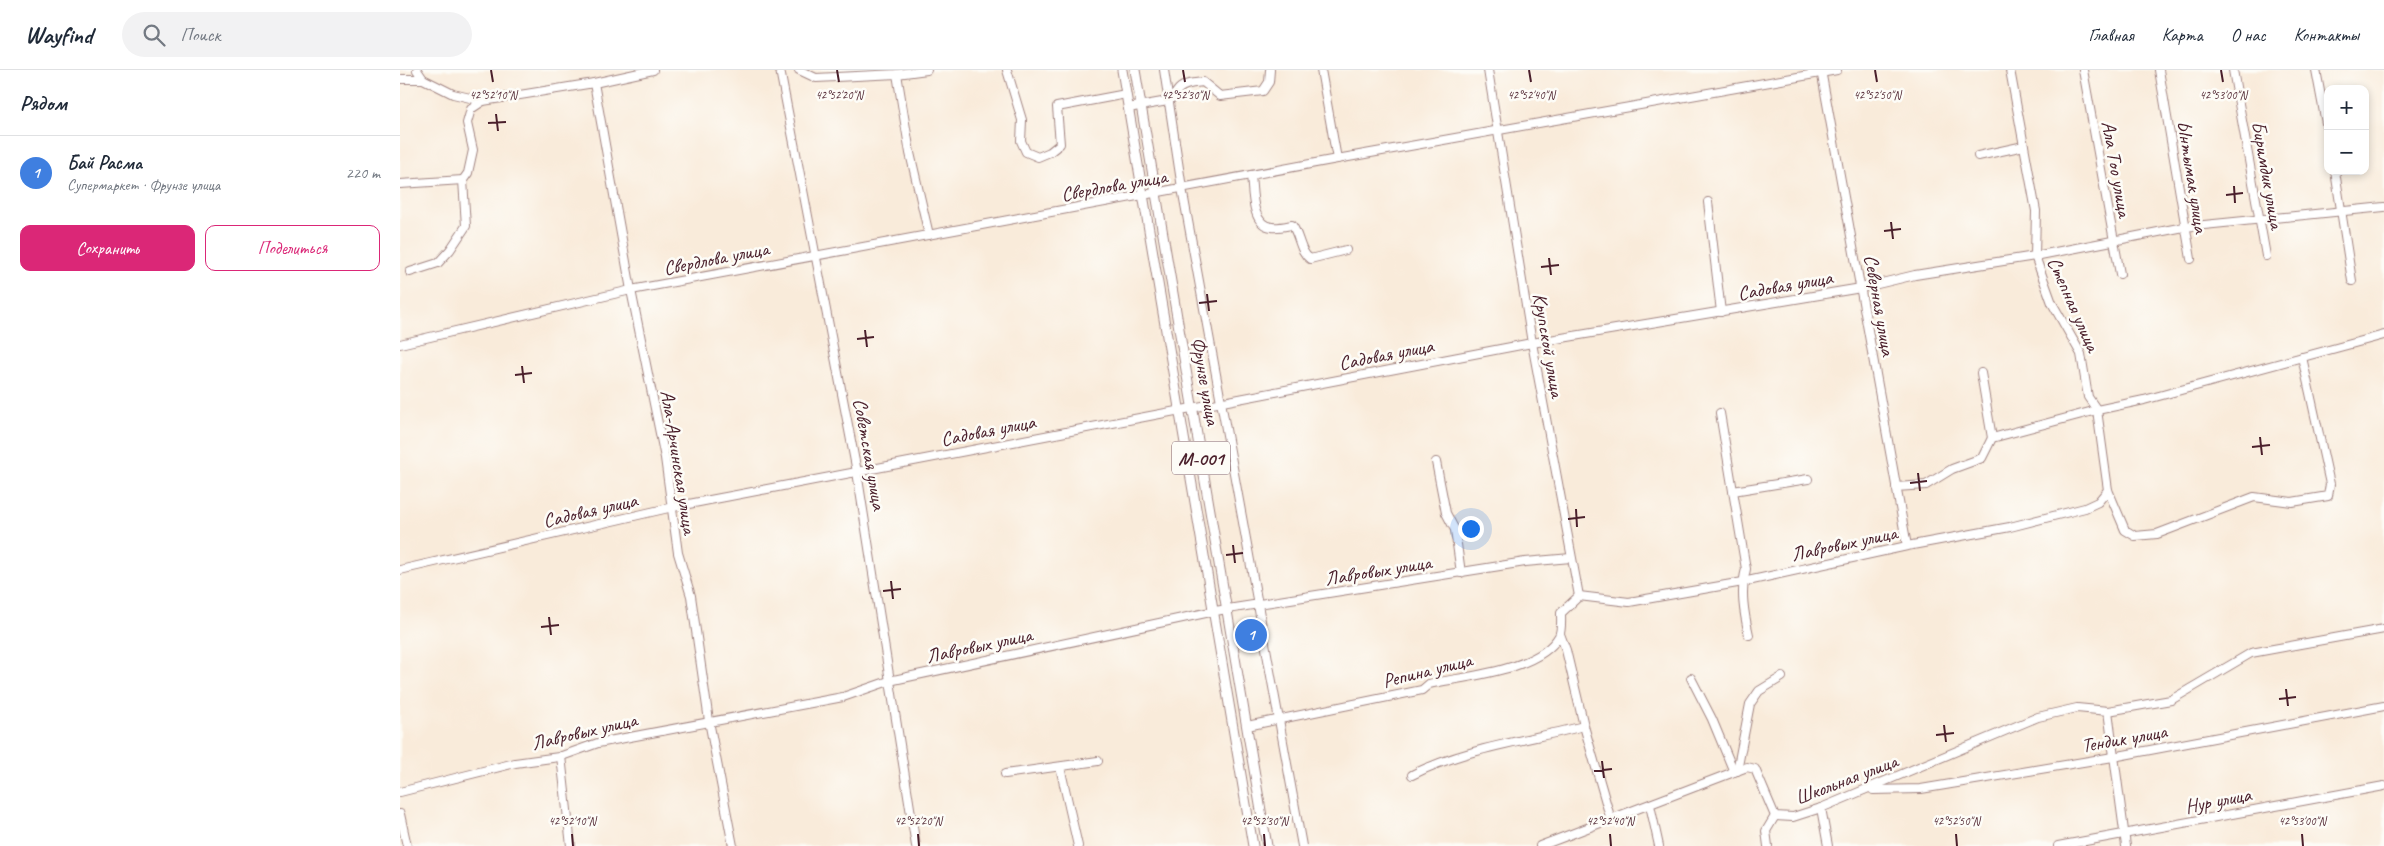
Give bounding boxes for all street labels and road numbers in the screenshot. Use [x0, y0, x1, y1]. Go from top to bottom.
street label: Ала Тоо улица [2096, 119, 2138, 221]
street label: Ынтымак улица [2171, 119, 2214, 236]
street label: Биримдик улица [2246, 119, 2290, 233]
street label: Свердлова улица [1059, 164, 1171, 207]
street label: Свердлова улица [661, 236, 773, 281]
street label: Северная улица [1858, 253, 1901, 359]
street label: Степная улица [2042, 253, 2106, 357]
street label: Садовая улица [1736, 265, 1836, 306]
street label: Крупской улица [1527, 291, 1570, 401]
street label: Садовая улица [1337, 333, 1437, 376]
street label: Фрунзе улица [1185, 335, 1226, 429]
street label: Ала-Арчинская улица [655, 388, 703, 538]
street label: Советская улица [847, 396, 892, 513]
street label: Садовая улица [939, 409, 1039, 452]
road number: M-001 [1172, 442, 1230, 474]
street label: Садовая улица [541, 487, 641, 533]
street label: Лавровых улица [1789, 520, 1901, 567]
street label: Лавровых улица [1323, 549, 1435, 591]
street label: Лавровых улица [924, 622, 1036, 669]
street label: Репина улица [1380, 647, 1476, 694]
street label: Лавровых улица [529, 707, 641, 756]
street label: Тендик улица [2080, 718, 2171, 758]
street label: Школьная улица [1791, 748, 1903, 810]
street label: Нур улица [2183, 782, 2254, 819]

